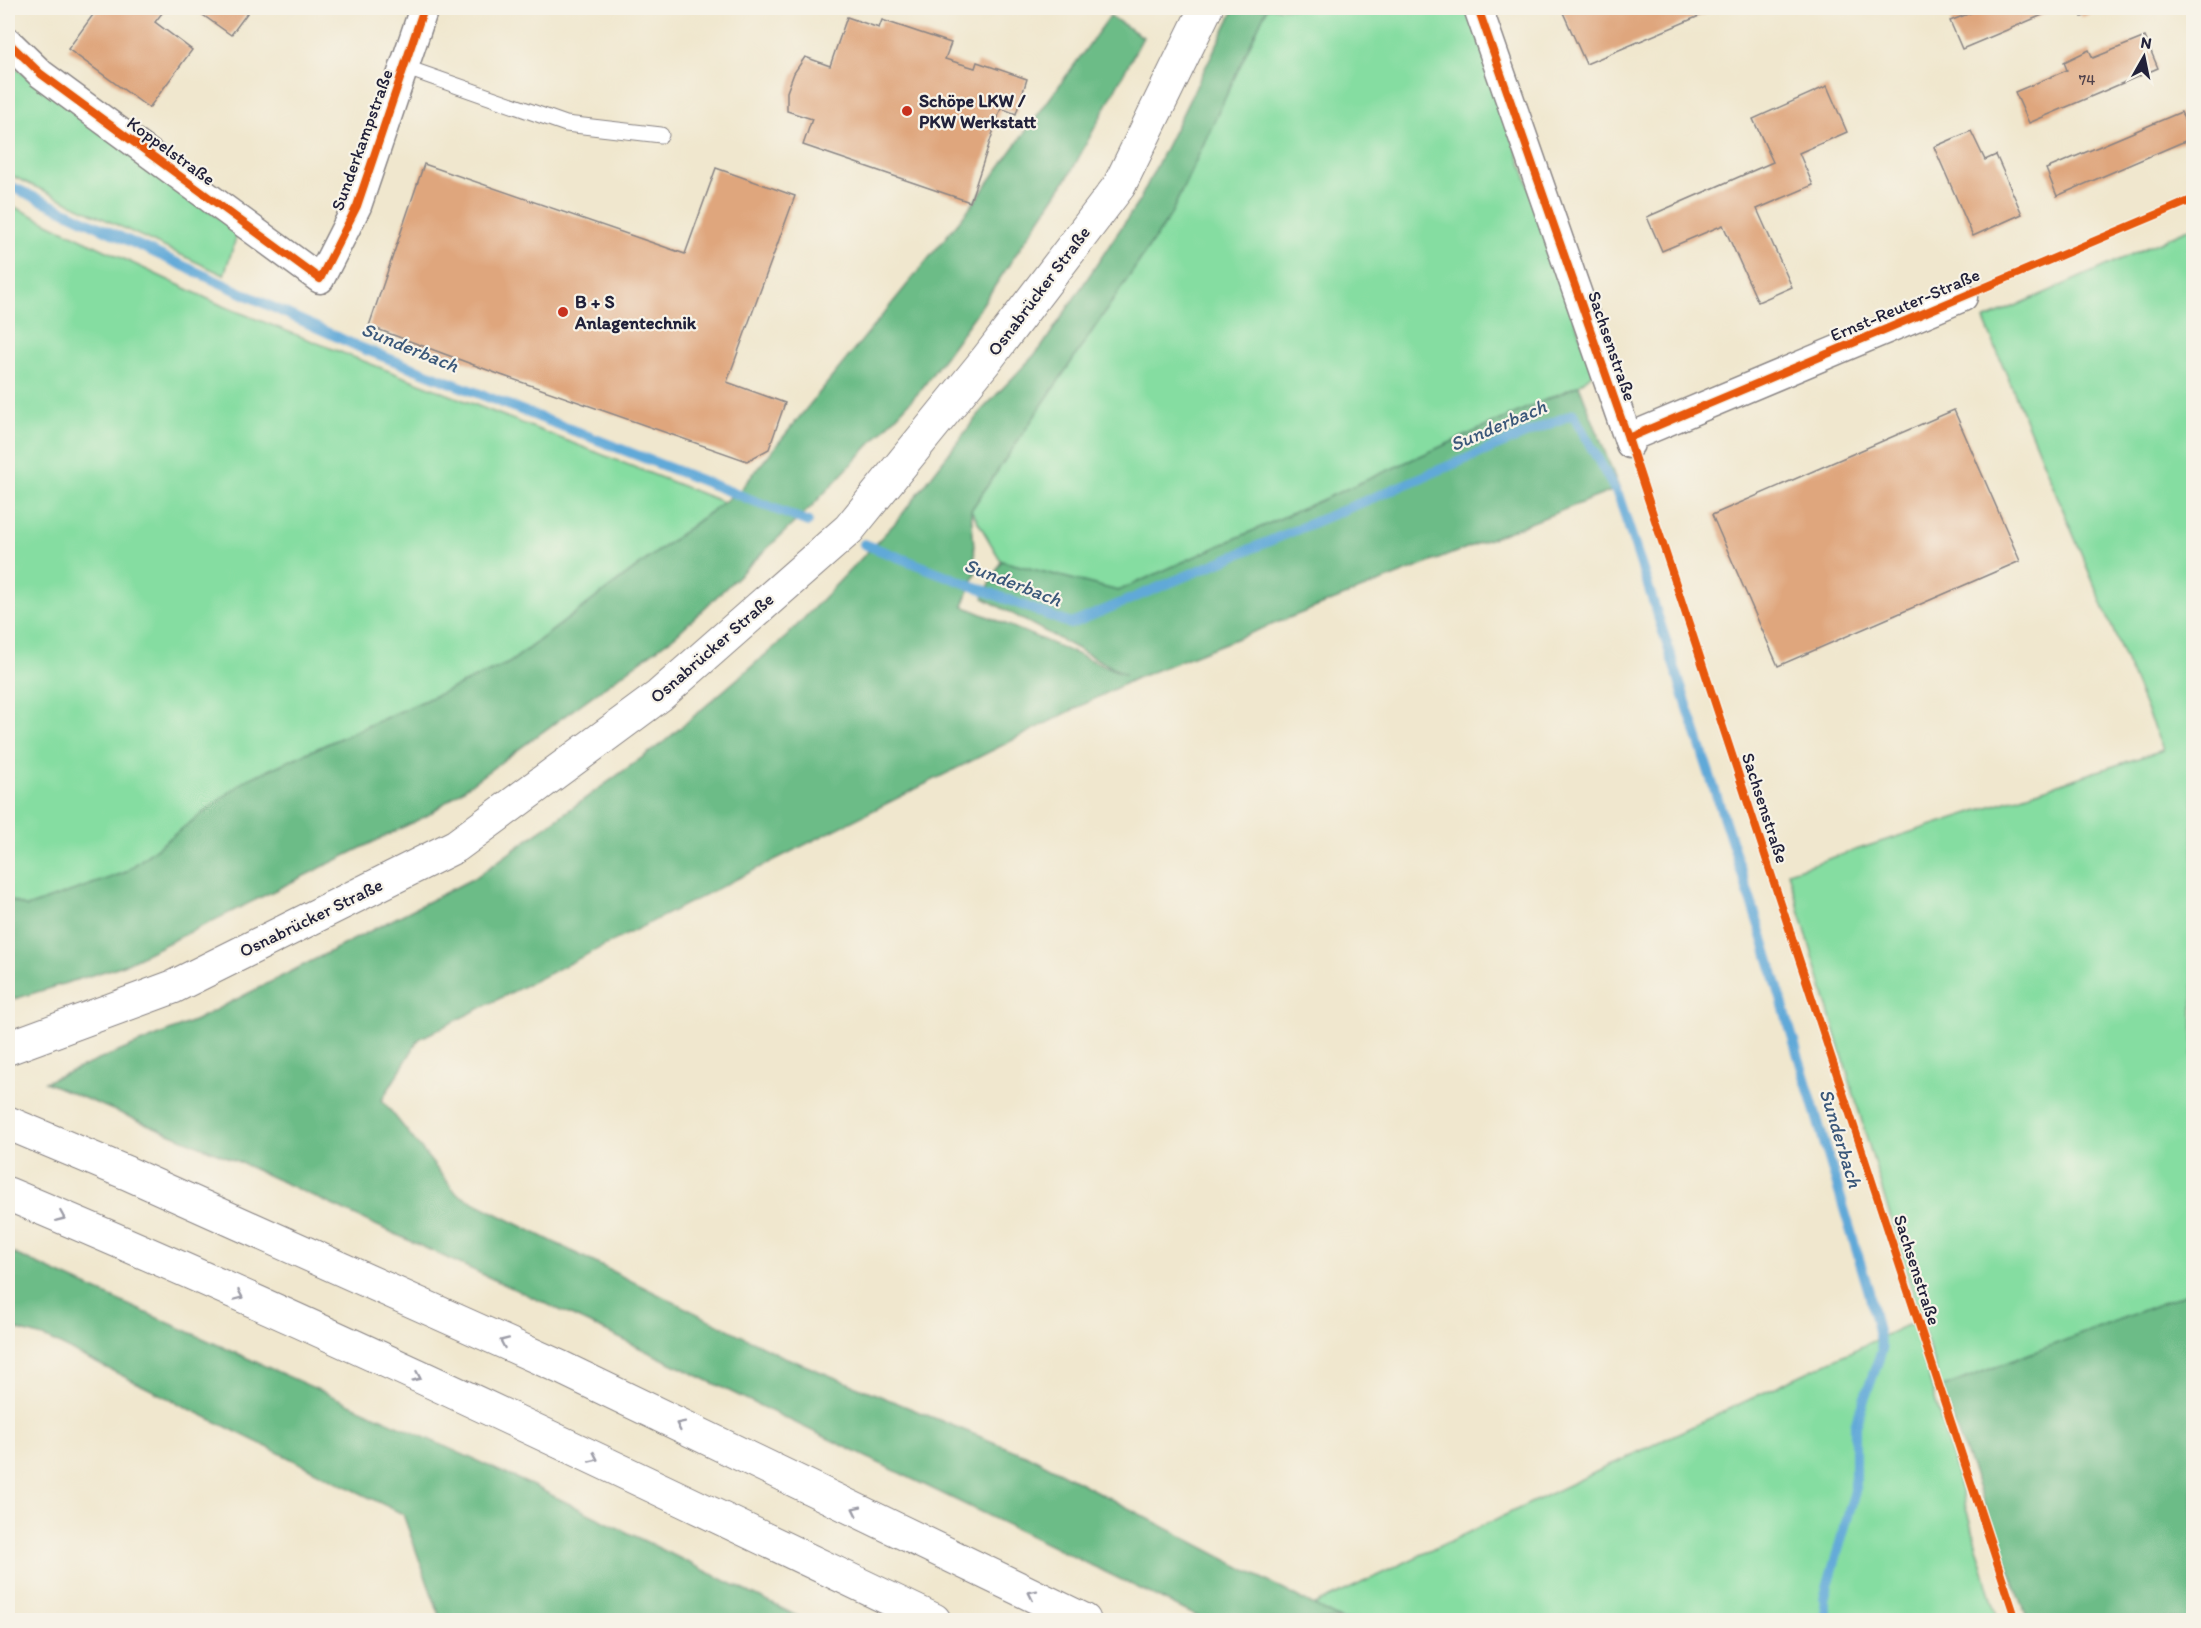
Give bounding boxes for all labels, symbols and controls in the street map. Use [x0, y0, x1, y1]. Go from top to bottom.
north arrow [2114, 27, 2174, 87]
text: N [2139, 32, 2153, 53]
street label: Sunderkampstraße [326, 66, 398, 214]
house number: 74 [2079, 71, 2095, 89]
place label: Schöpe LKW / PKW Werkstatt [919, 90, 1036, 133]
marker: Schöpe LKW / PKW Werkstatt [900, 104, 914, 118]
street label: Koppelstraße [123, 112, 219, 190]
street label: Osnabrücker Straße [983, 222, 1095, 360]
street label: Ernst-Reuter-Straße [1827, 264, 1983, 346]
street label: Sachsenstraße [1583, 288, 1641, 404]
place label: B + S Anlagentechnik [574, 291, 697, 334]
marker: B + S Anlagentechnik [556, 305, 570, 319]
water label: Sunderbach [358, 317, 462, 377]
water label: Sunderbach [1446, 394, 1550, 456]
water label: Sunderbach [961, 552, 1065, 612]
street label: Osnabrücker Straße [646, 588, 778, 708]
street label: Sachsenstraße [1737, 750, 1793, 866]
street label: Osnabrücker Straße [236, 874, 386, 962]
water label: Sunderbach [1815, 1086, 1868, 1191]
one-way arrow [55, 1209, 66, 1221]
street label: Sachsenstraße [1889, 1212, 1945, 1328]
one-way arrow [233, 1289, 244, 1301]
one-way arrow [499, 1338, 510, 1350]
one-way arrow [411, 1369, 422, 1381]
one-way arrow [676, 1421, 687, 1433]
one-way arrow [588, 1451, 599, 1463]
one-way arrow [852, 1505, 863, 1517]
one-way arrow [1027, 1590, 1038, 1602]

